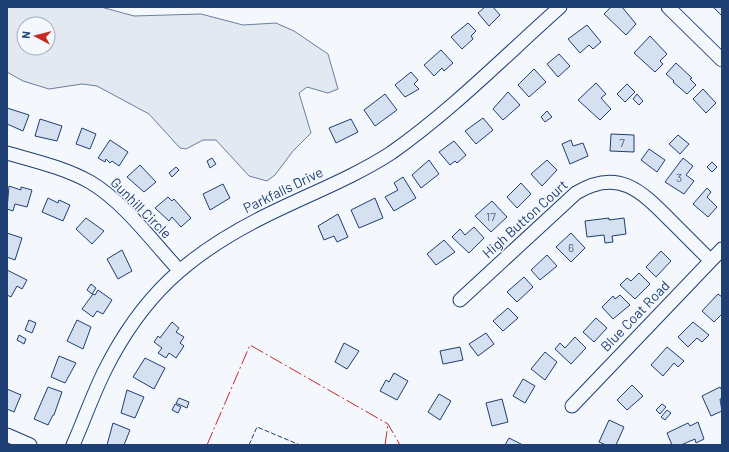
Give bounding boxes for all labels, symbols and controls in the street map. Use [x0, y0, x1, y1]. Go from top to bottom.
north arrow [16, 16, 56, 56]
text: N [19, 30, 32, 39]
house number: 7 [619, 135, 625, 149]
street label: Parkfalls Drive [240, 163, 325, 216]
house number: 3 [676, 170, 682, 184]
street label: Gunhill Circle [107, 174, 175, 242]
street label: High Button Court [479, 176, 571, 261]
house number: 17 [486, 209, 496, 223]
house number: 6 [568, 240, 574, 254]
street label: Blue Coat Road [597, 277, 673, 355]

